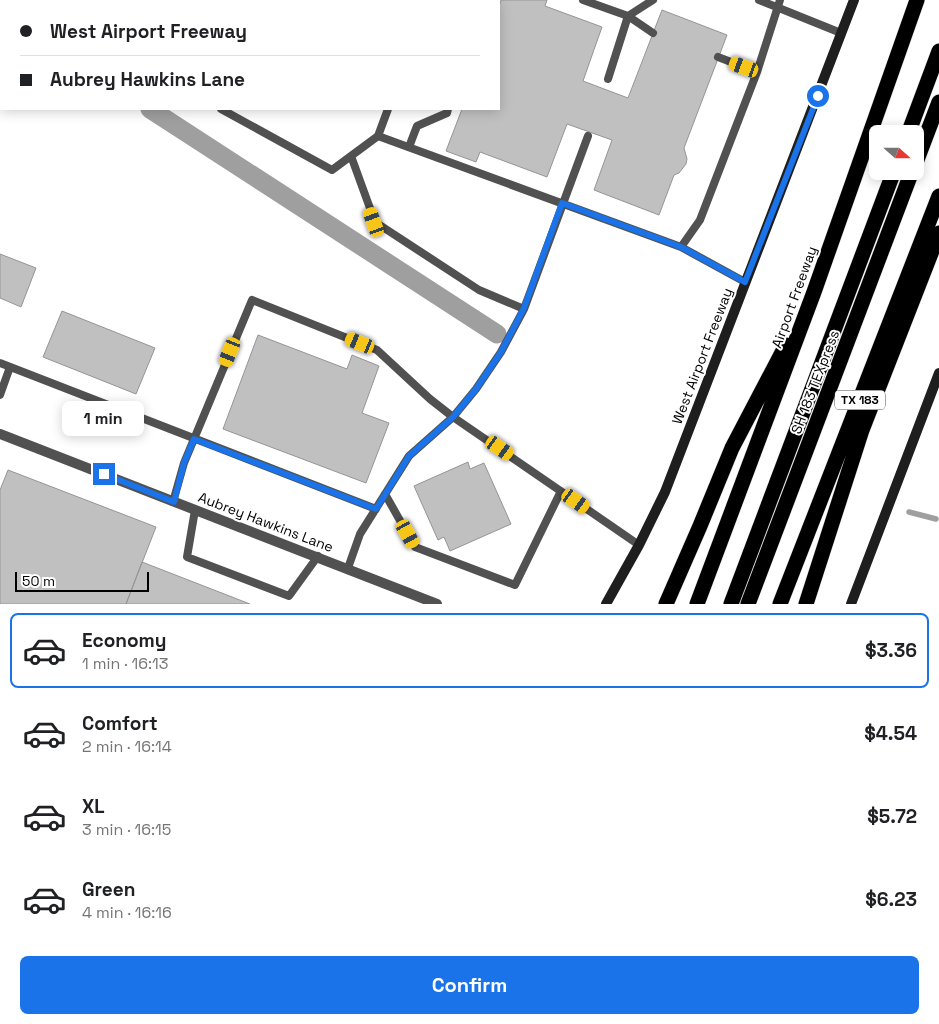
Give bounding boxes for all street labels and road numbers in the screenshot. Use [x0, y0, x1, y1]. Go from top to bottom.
street label: Airport Freeway [767, 244, 821, 350]
street label: West Airport Freeway [668, 285, 736, 427]
street label: SH 183 TEXpress [787, 328, 843, 436]
road number: TX 183 [835, 390, 885, 410]
street label: Aubrey Hawkins Lane [196, 488, 336, 556]

